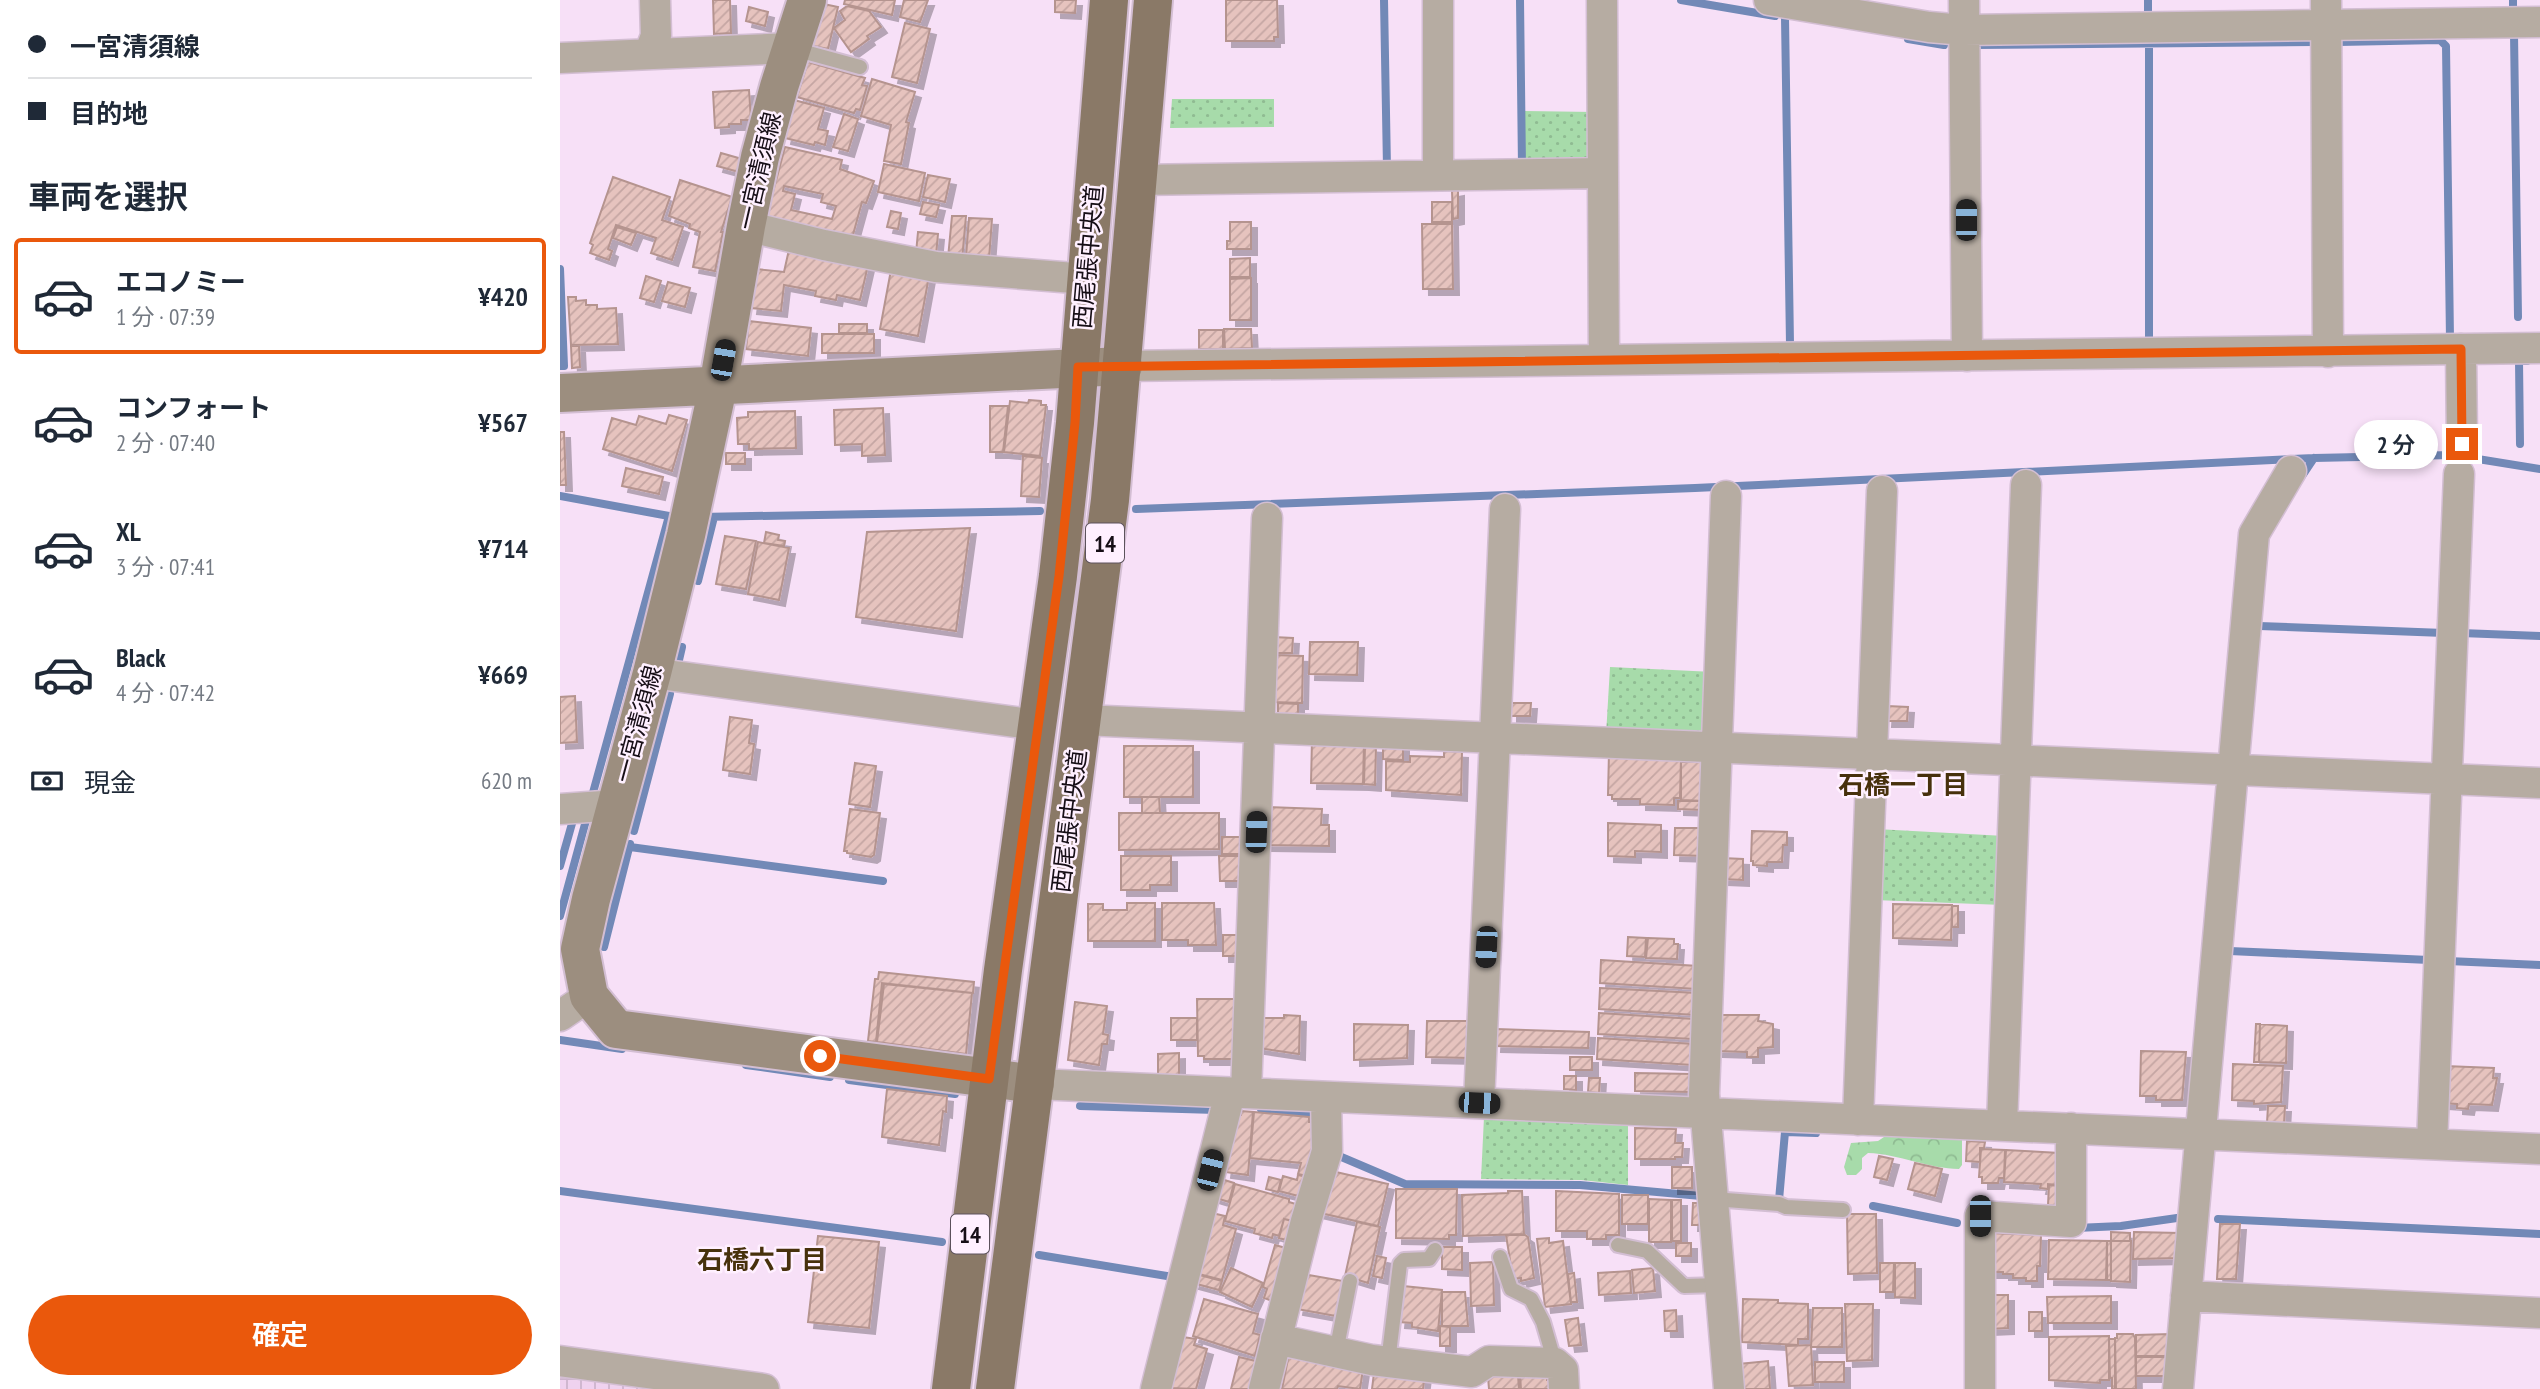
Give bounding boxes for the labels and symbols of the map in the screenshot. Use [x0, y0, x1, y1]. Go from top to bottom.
street label: 一宮清須線 [730, 109, 788, 233]
street label: 西尾張中央道 [1066, 184, 1110, 330]
car [1956, 199, 1977, 241]
car [710, 337, 737, 383]
callout: 2 分 [2354, 420, 2438, 468]
route end [2446, 428, 2478, 460]
road number: 14 [1086, 524, 1124, 562]
street label: 一宮清須線 [607, 662, 669, 786]
street label: 西尾張中央道 [1045, 748, 1093, 894]
district label: 石橋一丁目 [1838, 768, 1968, 801]
car [1245, 811, 1268, 853]
car [1475, 925, 1498, 969]
route start [804, 1040, 836, 1072]
car [1458, 1092, 1501, 1114]
car [1195, 1147, 1226, 1193]
car [1970, 1195, 1991, 1237]
road number: 14 [951, 1214, 989, 1254]
district label: 石橋六丁目 [697, 1243, 827, 1276]

